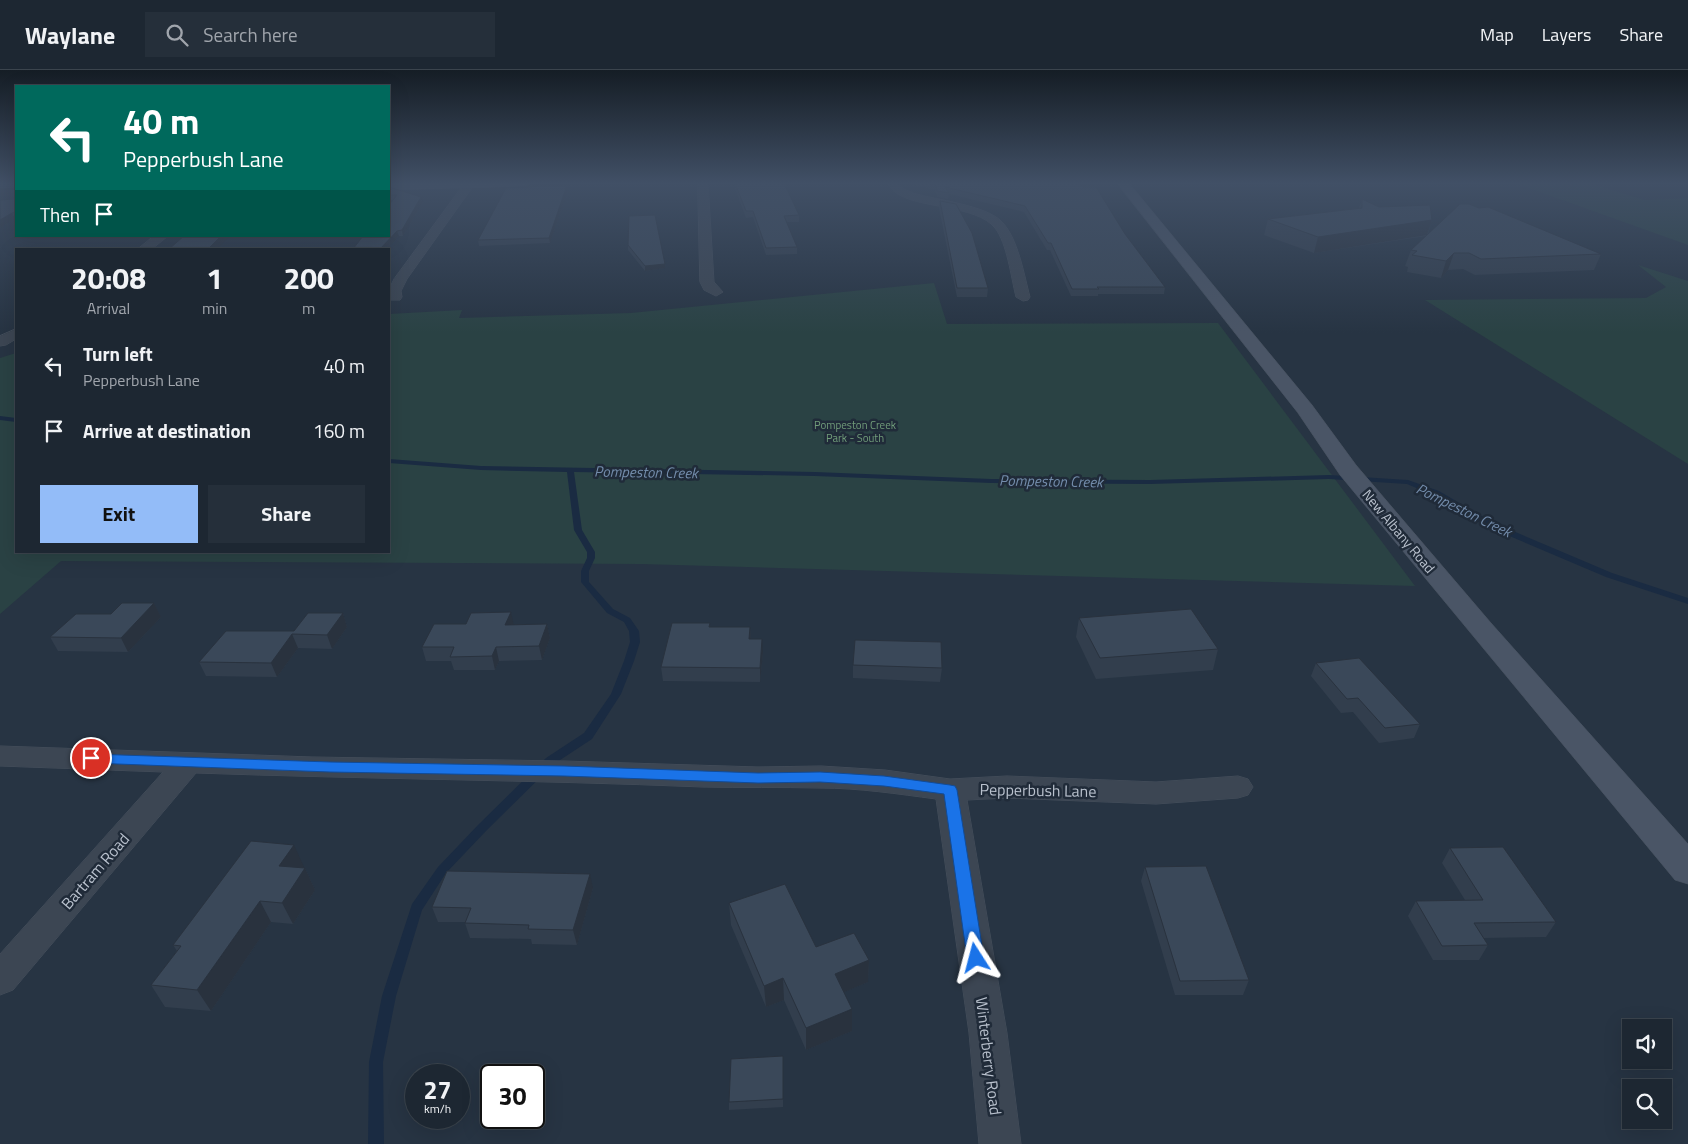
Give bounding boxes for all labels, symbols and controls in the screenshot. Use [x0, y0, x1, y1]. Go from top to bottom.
search box [145, 12, 495, 57]
text: Waylane [25, 17, 115, 53]
text: Search here [203, 20, 298, 49]
icon: search [163, 21, 191, 49]
text: Map [1480, 21, 1514, 48]
text: Layers [1542, 21, 1591, 48]
text: Share [1619, 21, 1663, 48]
text: 40 m [123, 94, 199, 148]
icon: left [40, 105, 105, 170]
text: Pepperbush Lane [123, 142, 284, 176]
text: Then [40, 200, 80, 229]
icon: arrive [90, 200, 118, 228]
text: 20:08 [71, 255, 146, 301]
text: 1 [206, 255, 223, 301]
text: 200 [284, 255, 334, 301]
text: Arrival [87, 296, 130, 320]
text: min [202, 296, 227, 320]
text: m [302, 296, 315, 320]
text: Turn left [83, 339, 153, 368]
text: 40 m [324, 351, 365, 380]
icon: left [40, 352, 68, 380]
text: Pepperbush Lane [83, 368, 200, 392]
text: Arrive at destination [83, 416, 251, 445]
text: 160 m [313, 416, 365, 445]
icon: arrive [40, 417, 68, 445]
park label: Pompeston Creek Park - South [814, 417, 897, 446]
water label: Pompeston Creek [594, 460, 700, 484]
water label: Pompeston Creek [999, 469, 1105, 493]
water label: Pompeston Creek [1412, 477, 1518, 544]
button: Exit [40, 485, 198, 543]
button: Share [208, 485, 365, 543]
street label: New Albany Road [1358, 485, 1440, 577]
pin [70, 737, 112, 779]
icon: arrive [77, 744, 105, 772]
street label: Pepperbush Lane [979, 777, 1097, 803]
street label: Bartram Road [55, 828, 135, 914]
position arrow [949, 931, 1001, 983]
street label: Winterberry Road [970, 996, 1008, 1116]
map controls [1622, 1019, 1672, 1129]
button: sound [1622, 1019, 1672, 1069]
speed limit sign: 30 [480, 1064, 545, 1129]
text: 27 [423, 1071, 452, 1109]
button: search [1622, 1079, 1672, 1129]
text: km/h [424, 1099, 451, 1118]

